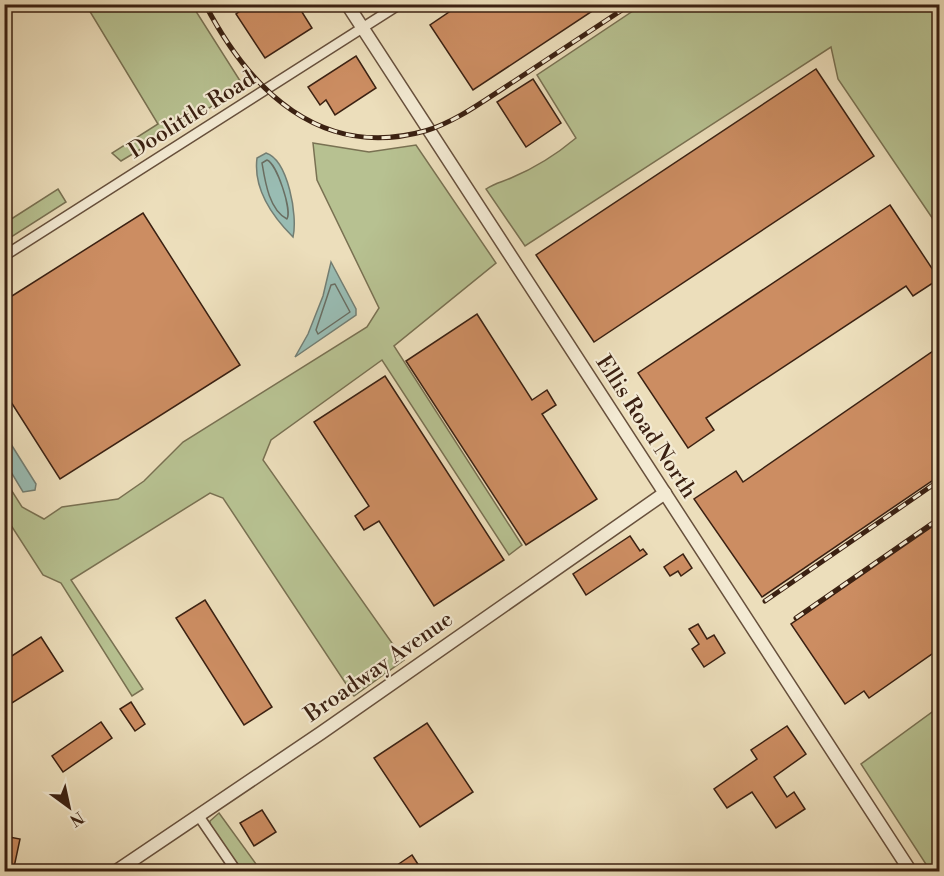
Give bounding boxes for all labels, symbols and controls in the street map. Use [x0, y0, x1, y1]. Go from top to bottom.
street label: Doolittle Road [124, 65, 261, 165]
street label: Ellis Road North [590, 350, 702, 504]
street label: Broadway Avenue [299, 606, 458, 729]
north arrow [39, 777, 99, 837]
text: N [66, 807, 87, 831]

